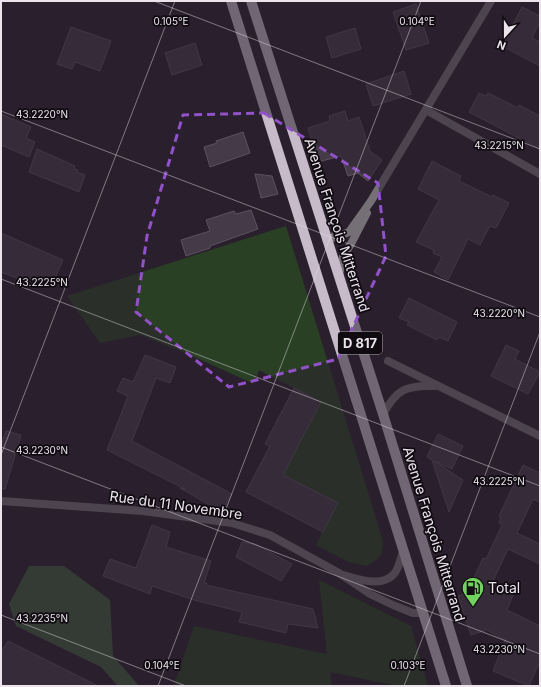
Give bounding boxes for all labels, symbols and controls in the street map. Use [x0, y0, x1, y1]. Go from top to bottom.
text: 0.105°E [153, 15, 189, 27]
text: 0.104°E [399, 15, 435, 27]
north arrow [485, 16, 525, 56]
text: N [495, 37, 508, 53]
text: 43.2220°N [16, 108, 68, 120]
street label: Avenue François Mitterrand [301, 136, 374, 314]
text: 43.2215°N [474, 139, 524, 151]
text: 43.2225°N [16, 276, 68, 288]
text: 43.2220°N [473, 307, 525, 319]
road number: D 817 [338, 332, 382, 354]
text: 43.2230°N [16, 444, 68, 456]
street label: Avenue François Mitterrand [400, 444, 469, 623]
text: 43.2225°N [473, 475, 525, 487]
street label: Rue du 11 Novembre [109, 487, 244, 522]
fuel station icon: Total [460, 575, 486, 608]
place label: Total [488, 579, 520, 596]
text: 43.2235°N [16, 612, 68, 624]
text: 43.2230°N [473, 643, 525, 655]
text: 0.104°E [144, 659, 180, 671]
text: 0.103°E [390, 659, 426, 671]

